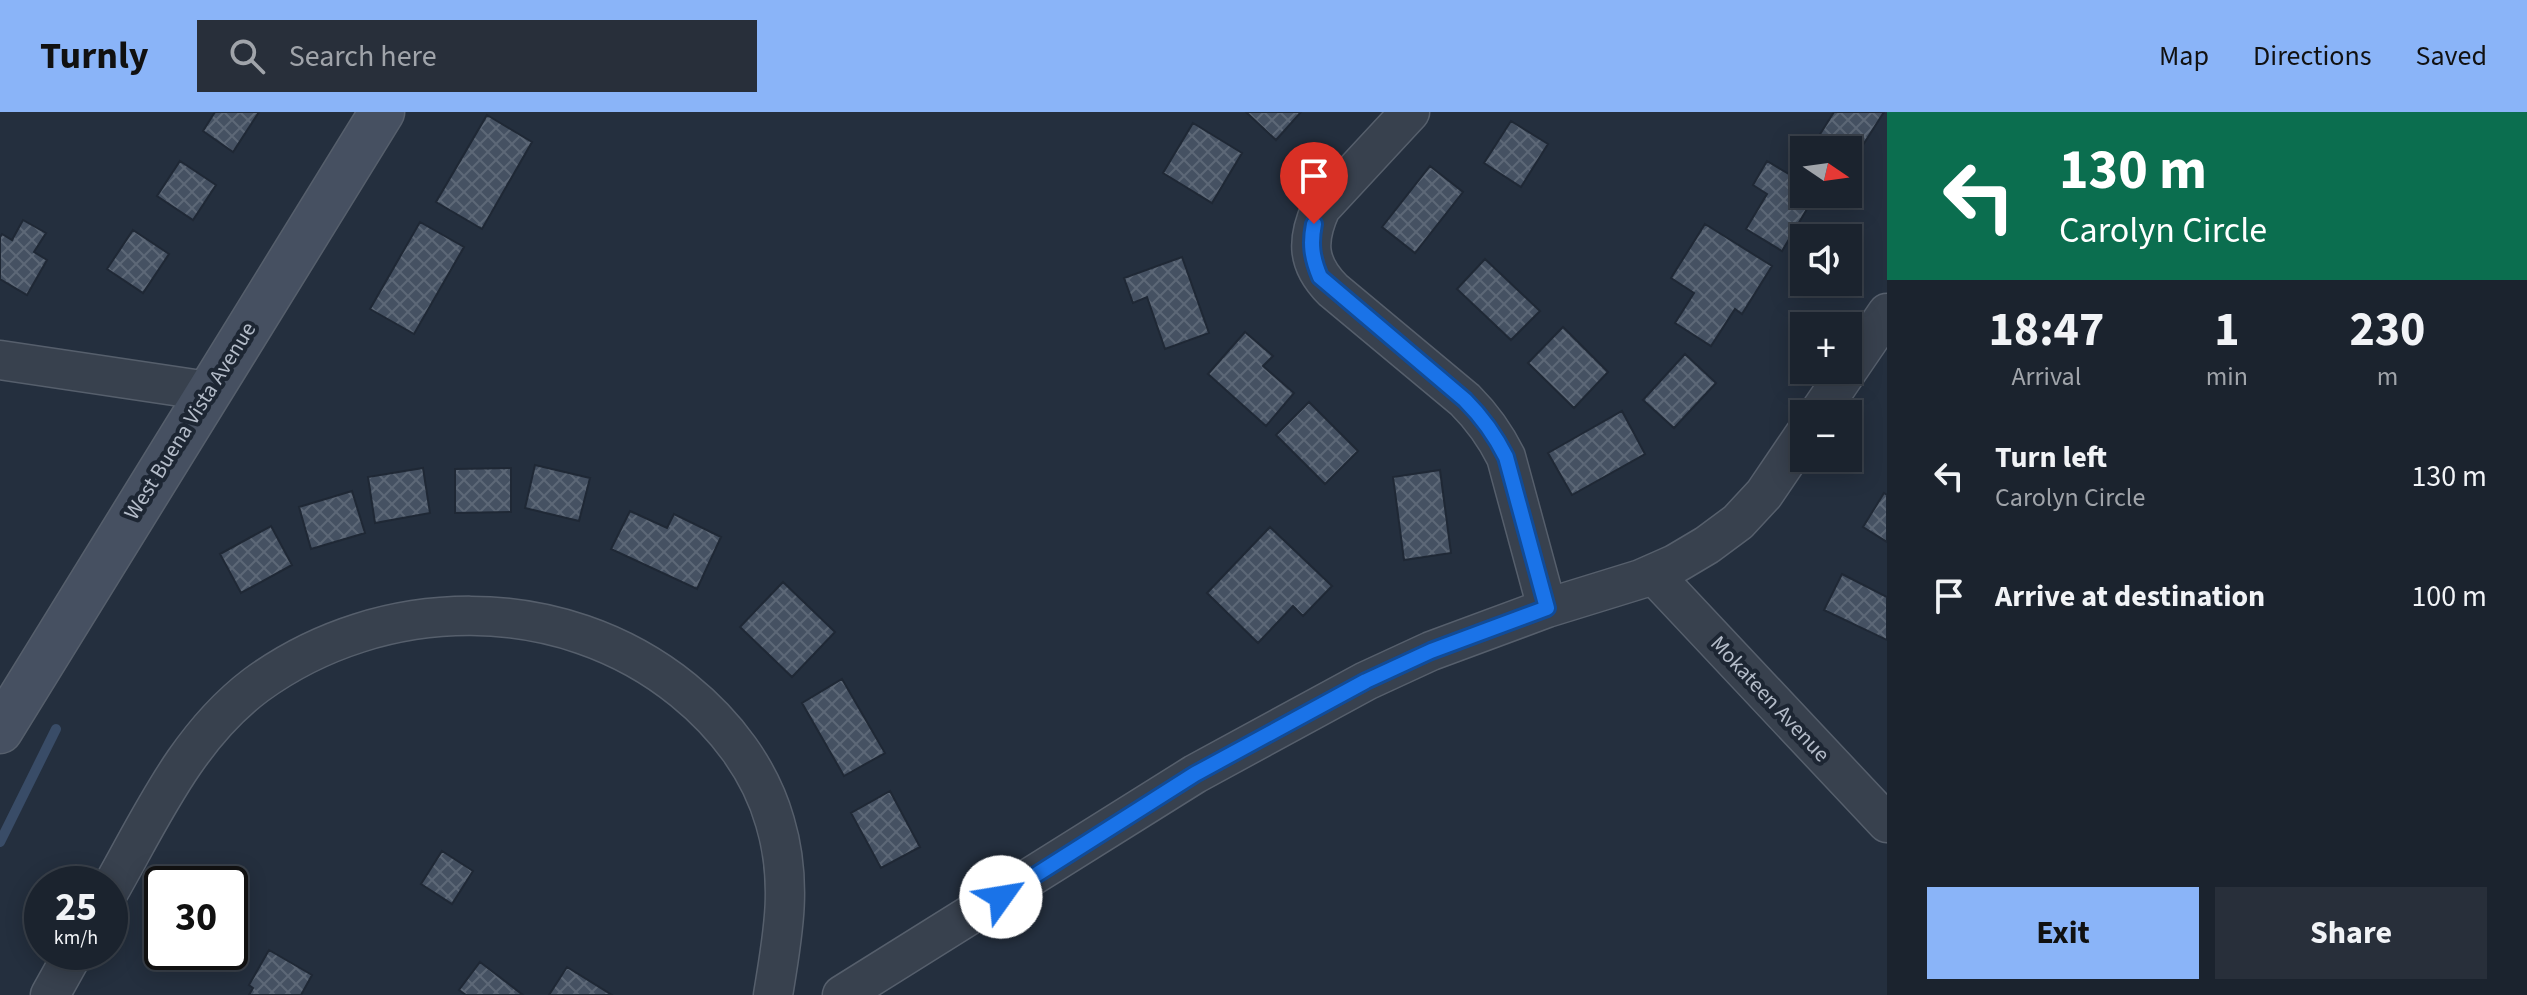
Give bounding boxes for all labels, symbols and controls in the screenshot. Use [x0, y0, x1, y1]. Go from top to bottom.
search box [197, 20, 757, 92]
text: Turnly [40, 29, 149, 83]
icon: search [225, 34, 269, 78]
text: Search here [289, 35, 437, 78]
text: Map [2159, 36, 2209, 76]
text: Directions [2253, 36, 2372, 76]
text: Saved [2416, 36, 2487, 76]
text: 130 m [2059, 131, 2207, 210]
north arrow [1790, 136, 1862, 208]
map controls [1790, 136, 1862, 472]
pin [1280, 142, 1348, 224]
icon: left [1927, 144, 2031, 248]
icon: arrive [1292, 154, 1336, 198]
text: Carolyn Circle [2059, 205, 2267, 256]
button: sound [1790, 224, 1862, 296]
text: 18:47 [1988, 296, 2104, 364]
text: 1 [2214, 296, 2240, 364]
text: 230 [2349, 296, 2425, 364]
button: + [1790, 312, 1862, 384]
street label: West Buena Vista Avenue [116, 316, 264, 526]
text: Arrival [2011, 358, 2081, 395]
text: min [2206, 358, 2248, 395]
text: m [2377, 358, 2398, 395]
button: − [1790, 400, 1862, 472]
text: Turn left [1995, 436, 2107, 479]
icon: left [1927, 454, 1971, 498]
text: 130 m [2411, 455, 2487, 498]
text: Carolyn Circle [1995, 479, 2145, 516]
icon: arrive [1927, 574, 1971, 618]
text: Arrive at destination [1995, 575, 2265, 618]
text: 100 m [2411, 575, 2487, 618]
street label: Mokateen Avenue [1703, 629, 1837, 769]
position arrow [959, 855, 1043, 939]
speed limit sign: 30 [144, 866, 248, 970]
text: 25 [55, 879, 97, 936]
button: Exit [1927, 887, 2199, 979]
button: Share [2215, 887, 2487, 979]
text: km/h [54, 924, 98, 952]

